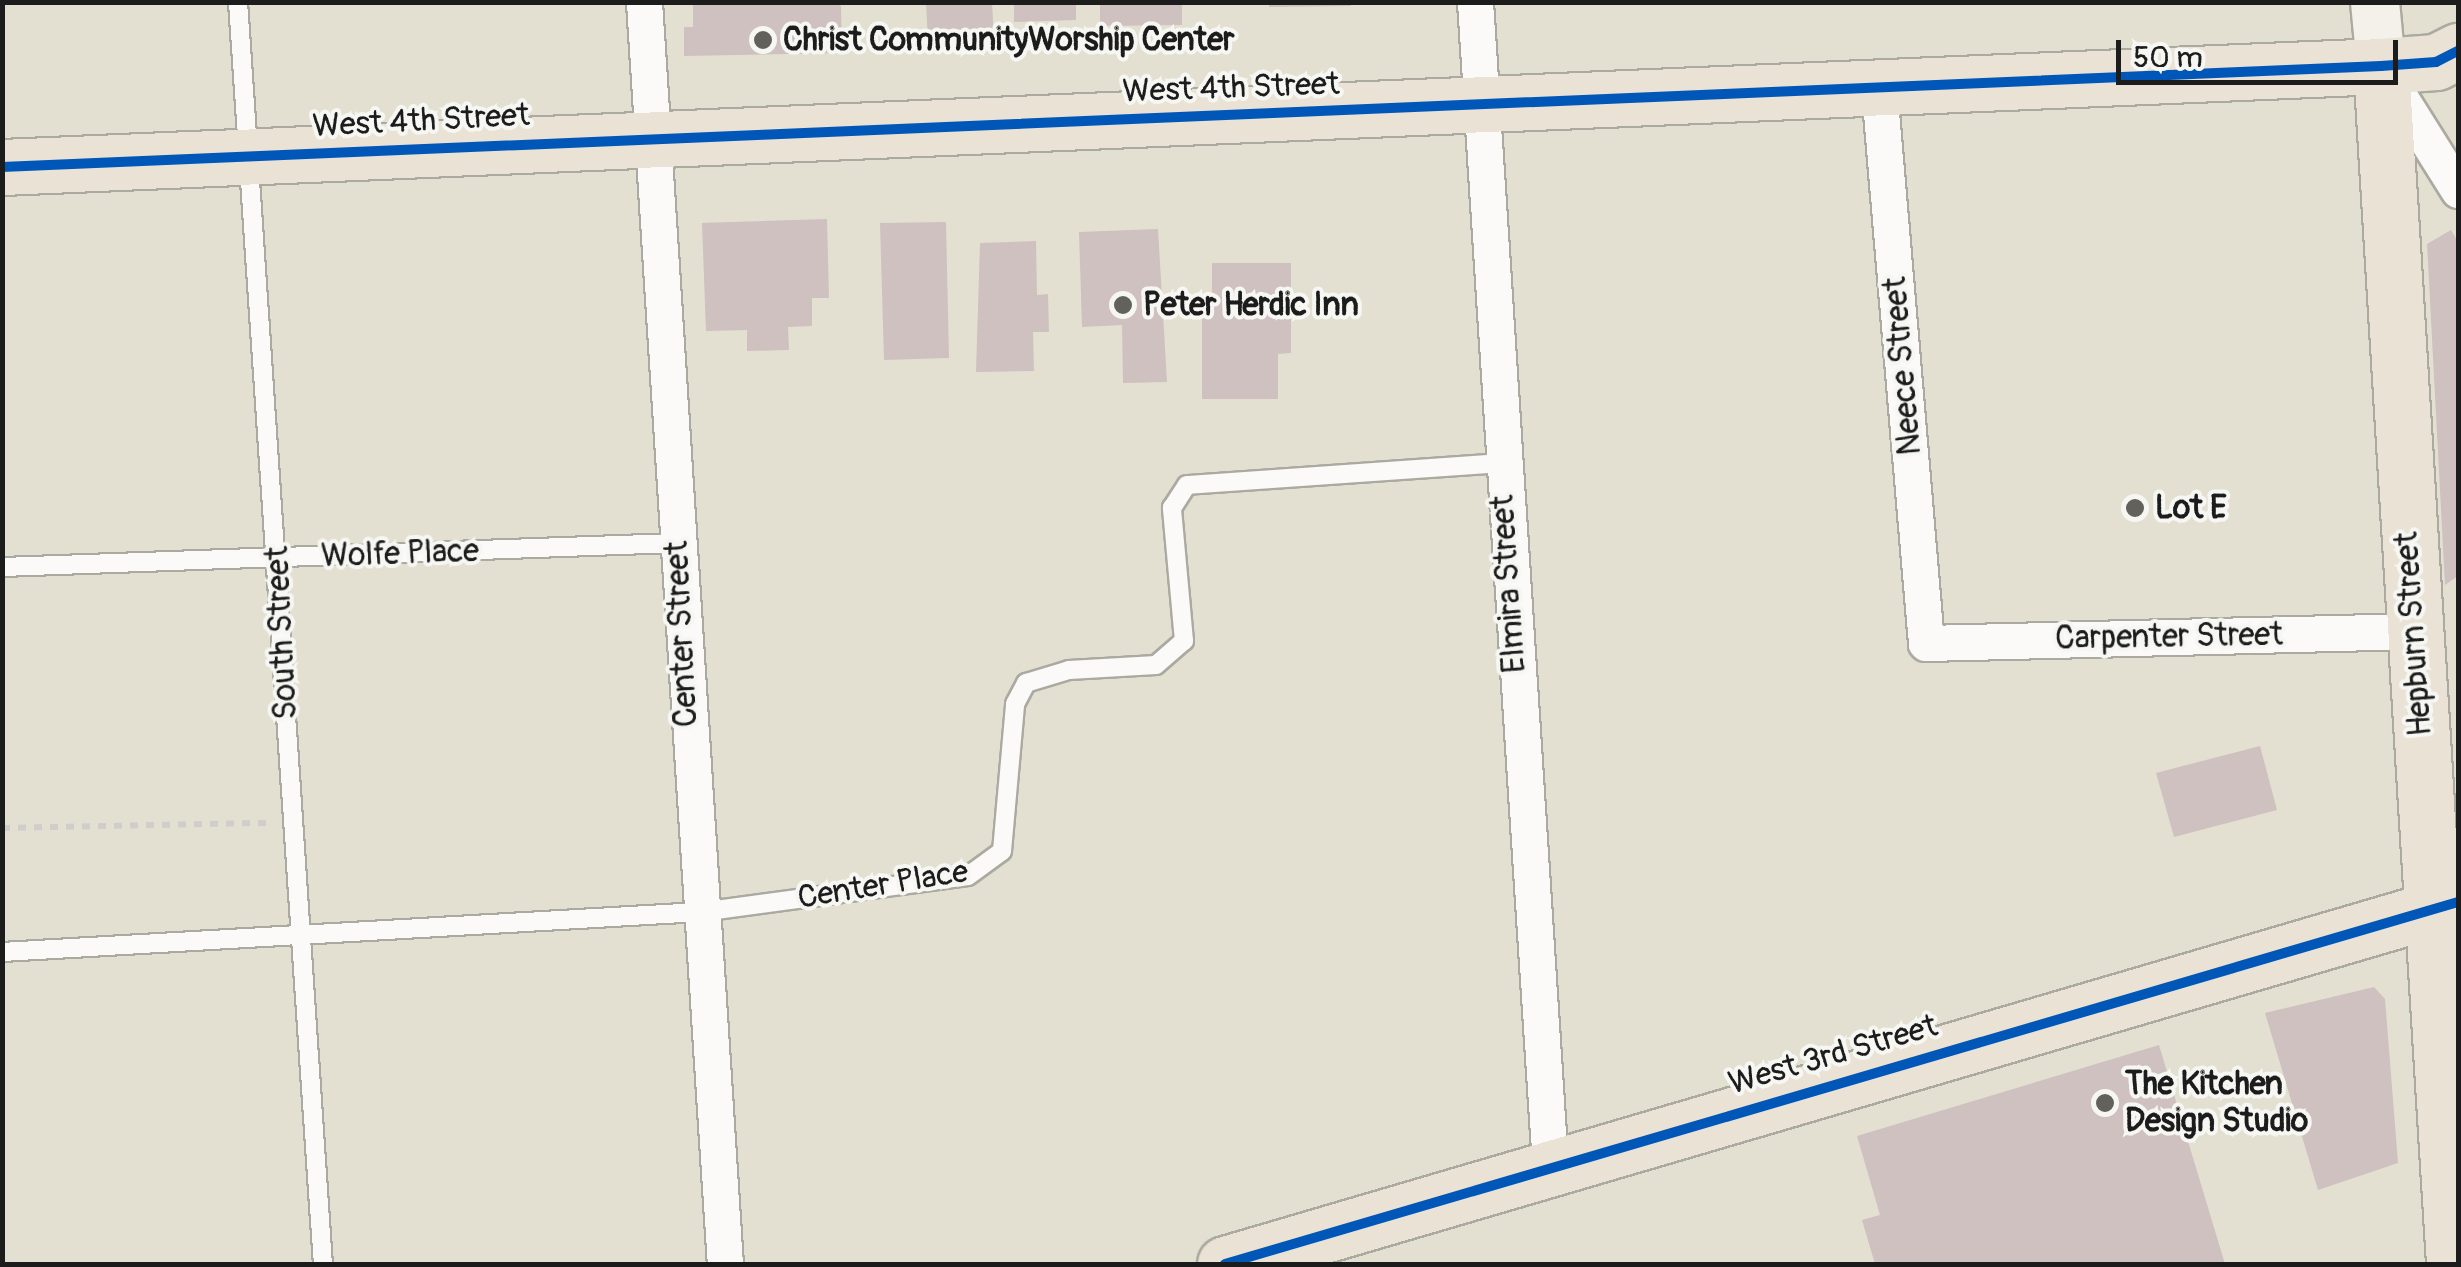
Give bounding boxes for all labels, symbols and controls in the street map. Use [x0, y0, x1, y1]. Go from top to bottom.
scale bar [2121, 20, 2404, 82]
place label: Christ CommunityWorship Center [783, 21, 1234, 59]
marker: Christ CommunityWorship Center [752, 29, 774, 51]
text: 50 m [2133, 39, 2203, 76]
street label: West 4th Street [1122, 65, 1340, 111]
street label: West 4th Street [311, 96, 531, 146]
street label: Neece Street [1876, 275, 1930, 457]
place label: Peter Herdic Inn [1143, 286, 1359, 324]
marker: Peter Herdic Inn [1112, 294, 1134, 316]
place label: Lot E [2155, 489, 2227, 527]
street label: Elmira Street [1484, 494, 1534, 674]
marker: Lot E [2124, 497, 2146, 519]
street label: Hepburn Street [2388, 530, 2440, 738]
street label: Wolfe Place [320, 532, 480, 576]
street label: Center Street [658, 540, 706, 728]
street label: South Street [258, 545, 306, 721]
street label: Carpenter Street [2055, 616, 2283, 658]
street label: Center Place [795, 853, 971, 917]
street label: West 3rd Street [1724, 1007, 1942, 1103]
place label: The Kitchen Design Studio [2125, 1066, 2308, 1141]
marker: The Kitchen Design Studio [2094, 1092, 2116, 1114]

